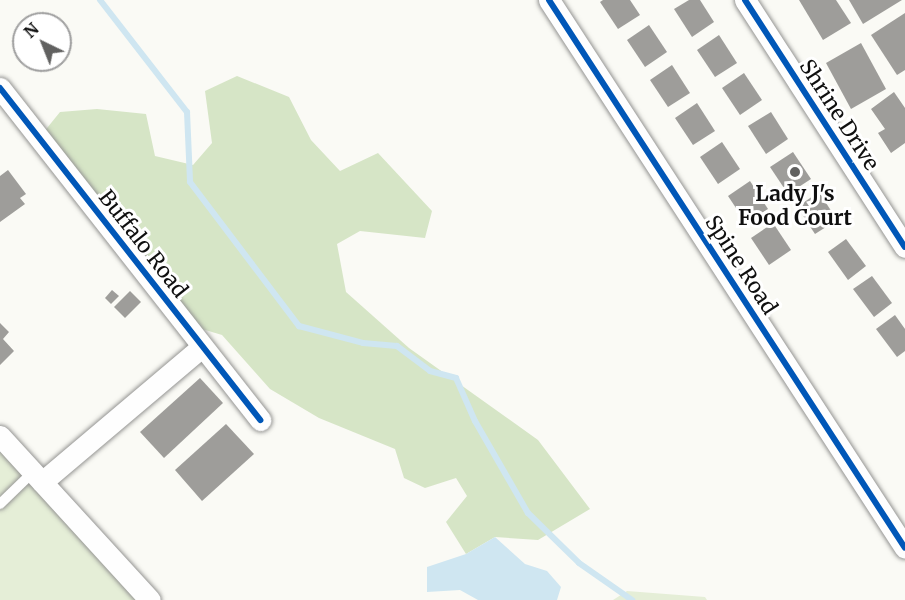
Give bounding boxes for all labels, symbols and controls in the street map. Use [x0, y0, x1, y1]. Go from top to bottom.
north arrow [12, 12, 72, 72]
text: N [20, 19, 43, 42]
street label: Shrine Drive [794, 55, 884, 175]
marker: Lady J's Food Court [788, 165, 802, 179]
place label: Lady J's Food Court [738, 181, 852, 231]
street label: Buffalo Road [93, 185, 193, 303]
street label: Spine Road [700, 211, 782, 319]

